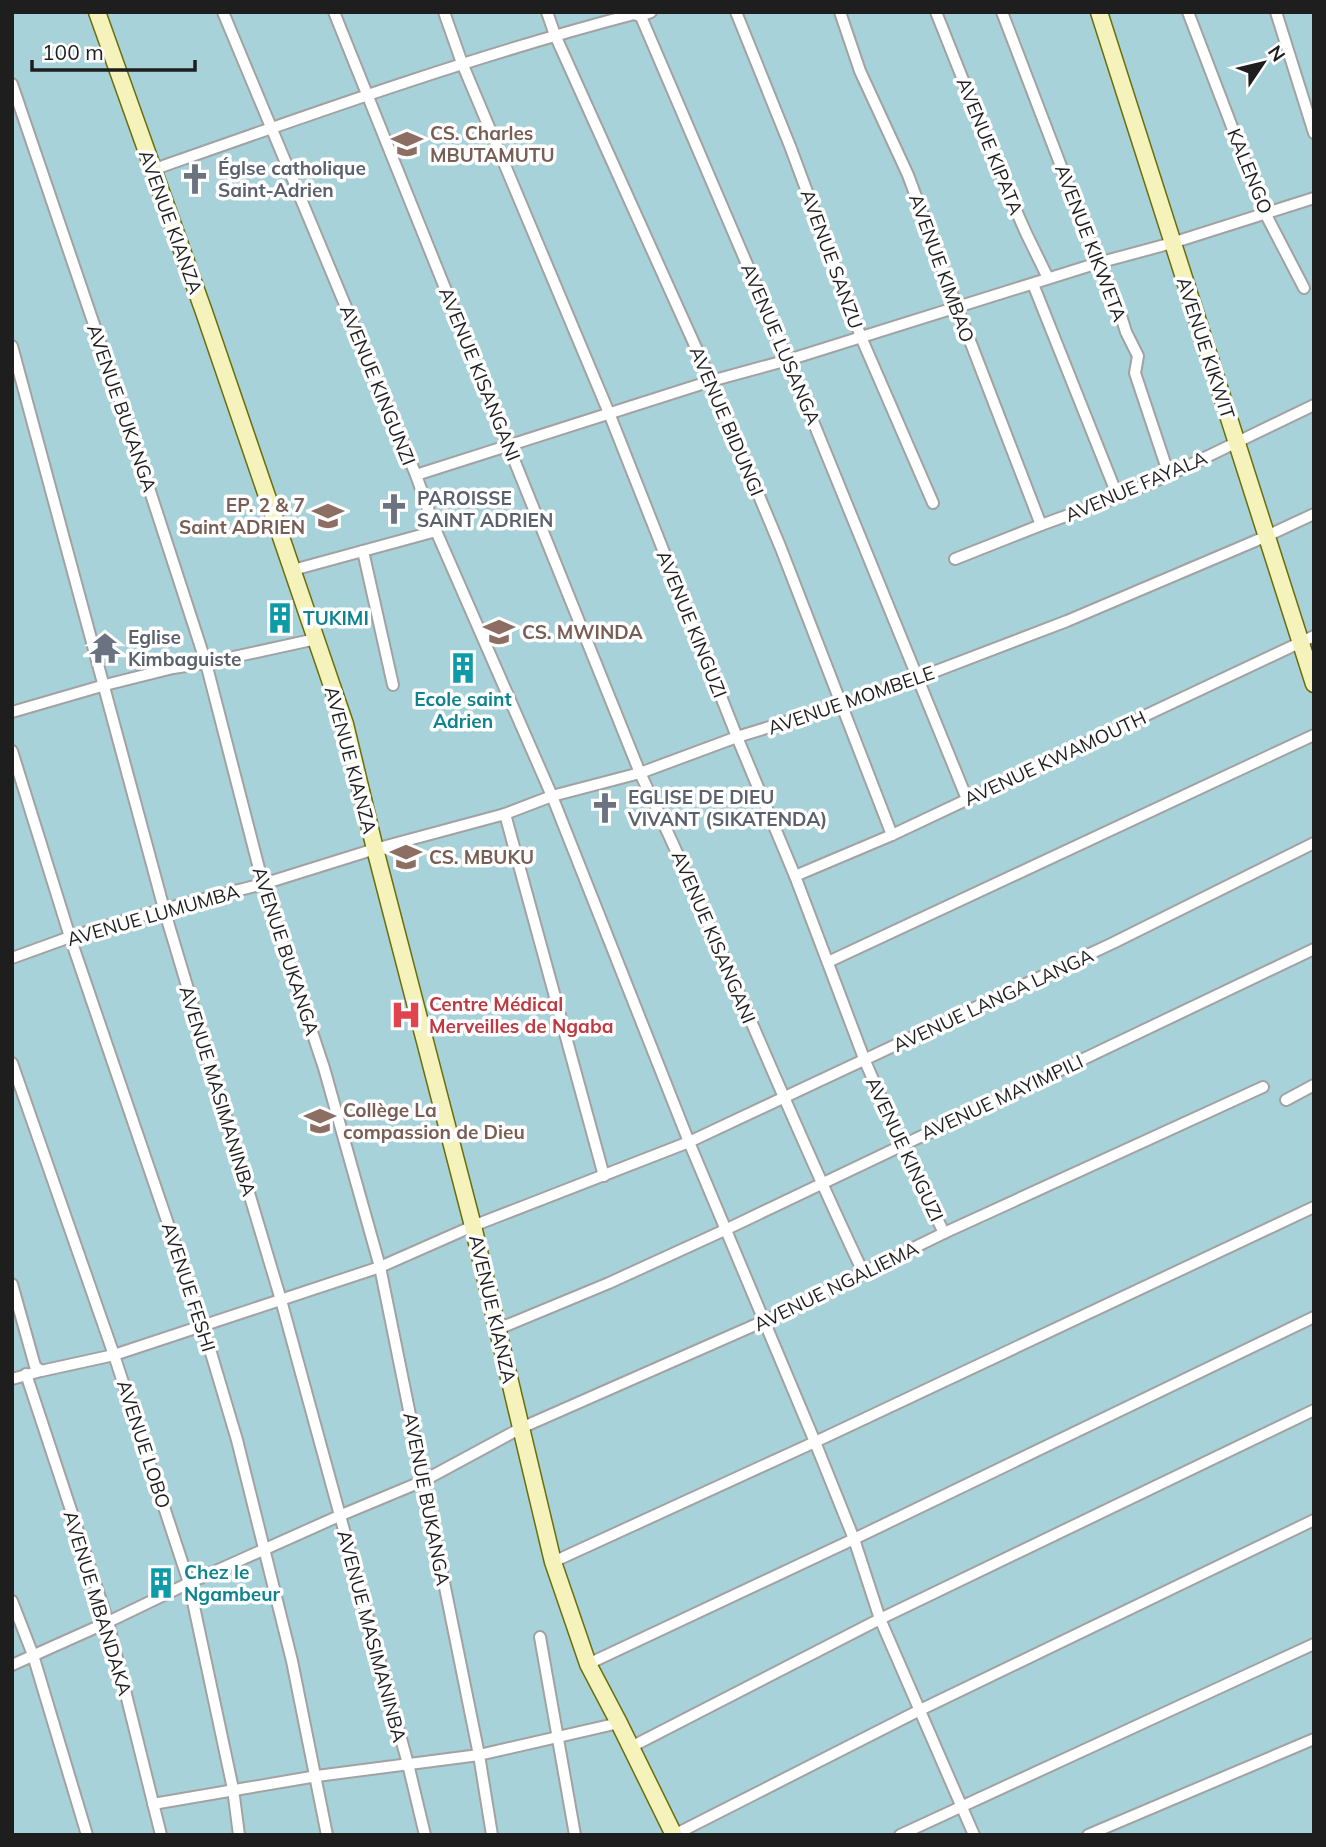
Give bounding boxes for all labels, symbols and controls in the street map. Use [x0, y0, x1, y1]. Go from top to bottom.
scale bar [32, 28, 194, 72]
north arrow [1228, 28, 1298, 98]
text: 100 m [42, 39, 104, 65]
text: N [1263, 40, 1291, 66]
street label: AVENUE KIPATA [952, 74, 1028, 218]
place label: CS. Charles MBUTAMUTU [430, 121, 555, 167]
street label: KALENGO [1222, 125, 1278, 217]
school or university icon: CS. Charles MBUTAMUTU [390, 127, 424, 161]
street label: AVENUE KIANZA [134, 147, 208, 297]
place label: Églse catholique Saint-Adrien [218, 156, 366, 202]
street label: AVENUE KIKWETA [1050, 161, 1132, 325]
church icon: Églse catholique Saint-Adrien [178, 162, 212, 196]
street label: AVENUE SANZU [796, 186, 868, 332]
street label: AVENUE KIMBAO [904, 191, 980, 345]
street label: AVENUE LUSANGA [736, 260, 826, 428]
street label: AVENUE KIKWIT [1172, 274, 1240, 422]
street label: AVENUE KISANGANI [434, 284, 526, 464]
street label: AVENUE KINGUNZI [335, 301, 421, 469]
street label: AVENUE BUKANGA [82, 321, 162, 495]
street label: AVENUE BIDUNGI [685, 342, 769, 500]
street label: AVENUE FAYALA [1061, 445, 1211, 527]
place label: PAROISSE SAINT ADRIEN [417, 486, 553, 532]
church icon: PAROISSE SAINT ADRIEN [377, 492, 411, 526]
place label: EP. 2 & 7 Saint ADRIEN [179, 493, 305, 539]
school or university icon: EP. 2 & 7 Saint ADRIEN [311, 499, 345, 533]
street label: AVENUE KINGUZI [652, 547, 732, 701]
building icon: TUKIMI [263, 601, 297, 635]
place label: TUKIMI [303, 606, 369, 630]
school or university icon: CS. MWINDA [482, 615, 516, 649]
place label: CS. MWINDA [522, 620, 643, 644]
place label: Eglise Kimbaguiste [128, 625, 241, 671]
temple icon: Eglise Kimbaguiste [88, 631, 122, 665]
building icon: Ecole saint Adrien [446, 651, 480, 685]
street label: AVENUE MOMBELE [765, 660, 937, 740]
street label: AVENUE KIANZA [320, 684, 382, 836]
place label: Ecole saint Adrien [414, 687, 512, 733]
street label: AVENUE KWAMOUTH [960, 705, 1150, 811]
place label: EGLISE DE DIEU VIVANT (SIKATENDA) [627, 785, 827, 831]
church icon: EGLISE DE DIEU VIVANT (SIKATENDA) [588, 791, 622, 825]
school or university icon: CS. MBUKU [389, 840, 423, 874]
place label: CS. MBUKU [429, 845, 534, 869]
street label: AVENUE KISANGANI [667, 847, 761, 1027]
street label: AVENUE BUKANGA [247, 864, 325, 1038]
street label: AVENUE LUMUMBA [64, 879, 242, 951]
street label: AVENUE LANGA LANGA [889, 943, 1097, 1057]
street label: AVENUE MASIMANINBA [175, 983, 261, 1199]
place label: Centre Médical Merveilles de Ngaba [429, 992, 613, 1038]
hospital icon: Centre Médical Merveilles de Ngaba [389, 998, 423, 1032]
street label: AVENUE MAYIMPILI [917, 1049, 1087, 1145]
street label: AVENUE KINGUZI [861, 1073, 949, 1225]
place label: Collège La compassion de Dieu [343, 1098, 525, 1144]
school or university icon: Collège La compassion de Dieu [303, 1104, 337, 1138]
street label: AVENUE FESHI [157, 1219, 221, 1355]
street label: AVENUE KIANZA [464, 1232, 522, 1386]
street label: AVENUE NGALIEMA [750, 1236, 922, 1336]
street label: AVENUE LOBO [112, 1377, 176, 1511]
street label: AVENUE BUKANGA [398, 1410, 456, 1588]
street label: AVENUE MBANDAKA [58, 1508, 138, 1698]
street label: AVENUE MASIMANINBA [332, 1527, 412, 1745]
place label: Chez le Ngambeur [184, 1560, 281, 1606]
building icon: Chez le Ngambeur [144, 1566, 178, 1600]

